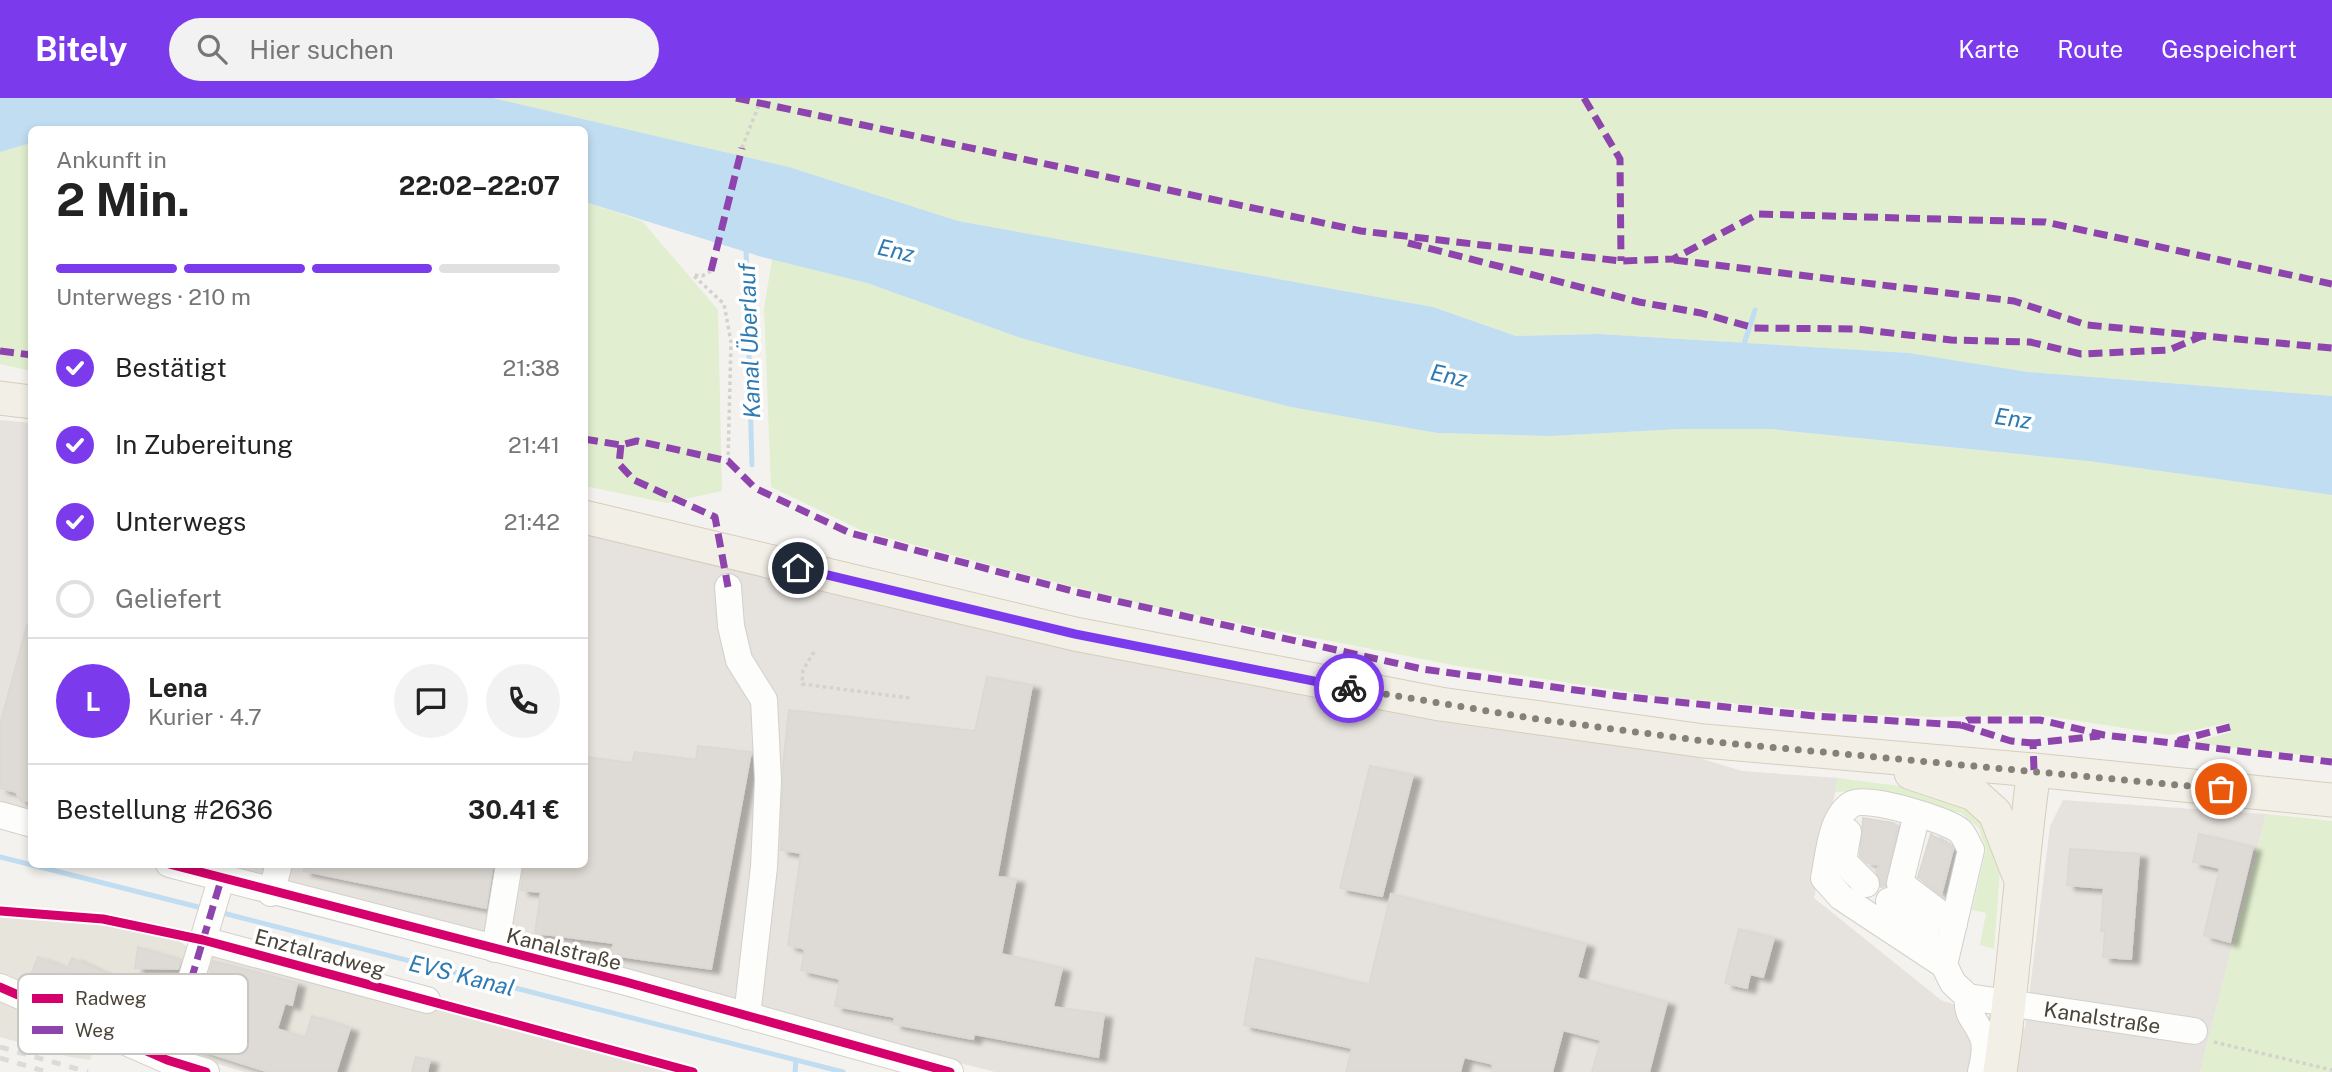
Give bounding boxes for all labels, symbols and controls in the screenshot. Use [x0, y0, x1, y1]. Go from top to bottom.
search box [169, 18, 659, 81]
text: Bitely [35, 30, 127, 68]
icon: search [193, 30, 231, 68]
text: Hier suchen [249, 34, 394, 65]
text: Karte [1958, 35, 2019, 63]
text: Route [2057, 35, 2123, 63]
text: Gespeichert [2161, 35, 2297, 63]
text: Ankunft in [56, 146, 167, 173]
text: 22:02–22:07 [399, 170, 560, 201]
text: 2 Min. [56, 172, 190, 226]
water label: Enz [875, 233, 917, 267]
water label: Kanal Überlauf [733, 262, 765, 419]
text: Unterwegs · 210 m [56, 283, 251, 310]
icon: check [56, 349, 94, 387]
text: Bestätigt [115, 352, 227, 383]
text: 21:38 [503, 354, 560, 381]
water label: Enz [1428, 358, 1470, 392]
water label: Enz [1993, 402, 2034, 434]
icon: check [56, 426, 94, 464]
text: In Zubereitung [115, 429, 293, 460]
text: 21:41 [508, 431, 560, 458]
icon: check [56, 503, 94, 541]
text: Unterwegs [115, 506, 246, 537]
text: 21:42 [504, 508, 560, 535]
pin [768, 538, 828, 598]
icon: home [779, 549, 817, 587]
text: Geliefert [115, 583, 222, 614]
courier [1314, 653, 1384, 723]
button: chat [394, 664, 468, 738]
button: phone [486, 664, 560, 738]
icon: bike [1330, 669, 1368, 707]
text: Lena [148, 672, 208, 703]
text: L [85, 686, 101, 717]
text: Kurier · 4.7 [148, 703, 262, 730]
pin [2191, 759, 2251, 819]
icon: bag [2202, 770, 2240, 808]
text: Bestellung #2636 [56, 794, 273, 825]
text: 30.41 € [468, 794, 560, 825]
street label: Kanalstraße [504, 923, 624, 975]
street label: Enztalradweg [252, 924, 388, 982]
water label: EVS Kanal [406, 949, 518, 1001]
legend [18, 974, 248, 1054]
text: Radweg [75, 987, 147, 1009]
street label: Kanalstraße [2042, 996, 2162, 1038]
text: Weg [75, 1019, 115, 1041]

